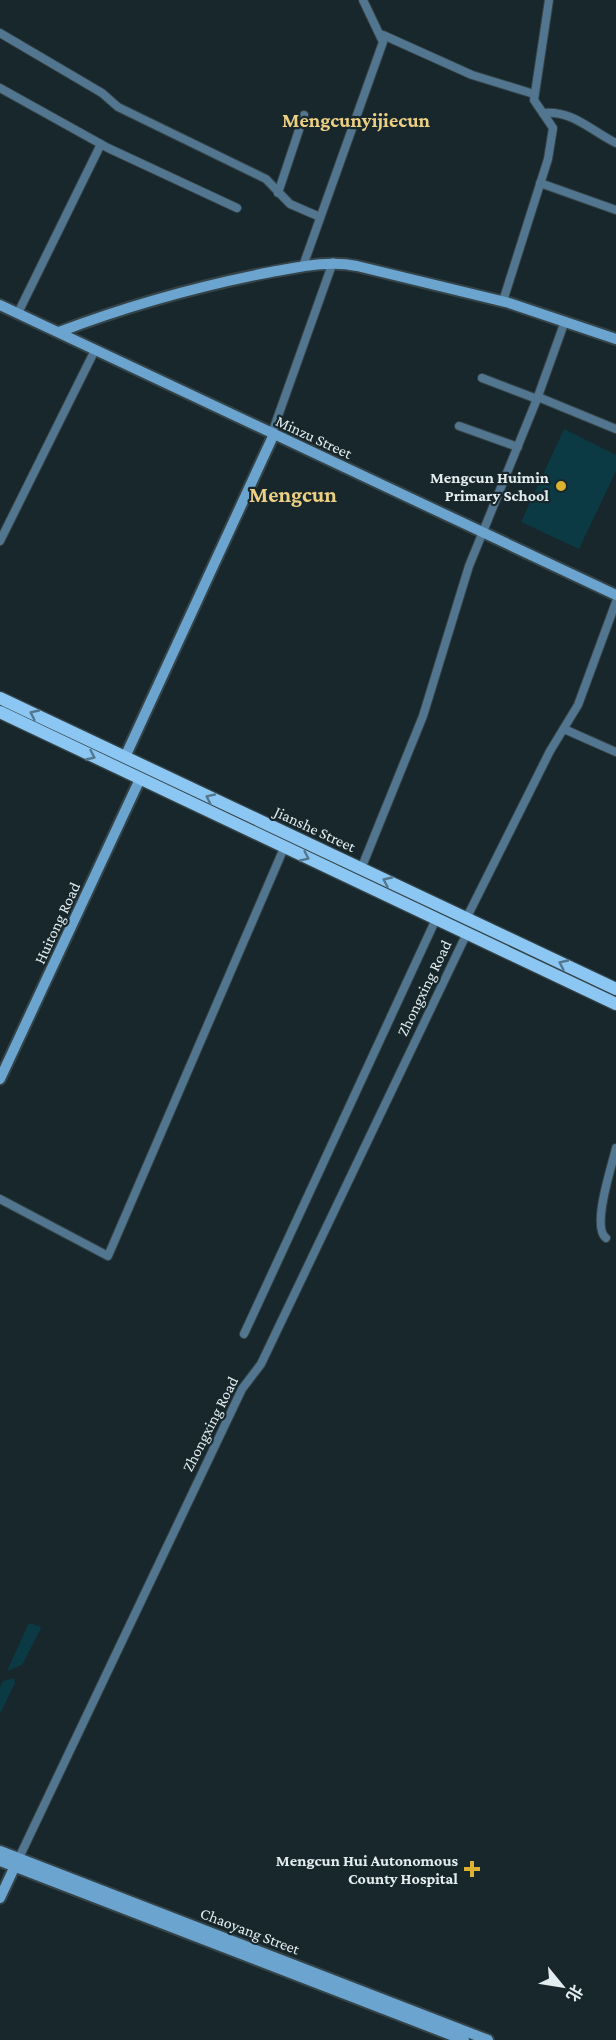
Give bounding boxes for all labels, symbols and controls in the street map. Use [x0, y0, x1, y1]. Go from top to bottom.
district label: Mengcunyijiecun [282, 109, 431, 132]
street label: Minzu Street [273, 412, 355, 462]
place label: Mengcun Huimin Primary School [430, 469, 549, 504]
marker: Mengcun Huimin Primary School [554, 479, 568, 493]
district label: Mengcun [249, 482, 337, 507]
one-way arrow [30, 709, 41, 721]
one-way arrow [84, 748, 95, 760]
one-way arrow [206, 793, 217, 805]
street label: Jianshe Street [270, 802, 359, 856]
one-way arrow [298, 850, 309, 862]
one-way arrow [382, 876, 393, 888]
street label: Huitong Road [31, 879, 84, 967]
street label: Zhongxing Road [393, 937, 456, 1039]
one-way arrow [559, 960, 570, 972]
street label: Zhongxing Road [179, 1373, 242, 1475]
place label: Mengcun Hui Autonomous County Hospital [276, 1852, 458, 1887]
marker: Mengcun Hui Autonomous County Hospital [463, 1860, 481, 1878]
street label: Chaoyang Street [198, 1904, 303, 1959]
north arrow [532, 1956, 592, 2016]
text: 北 [563, 1982, 586, 2004]

